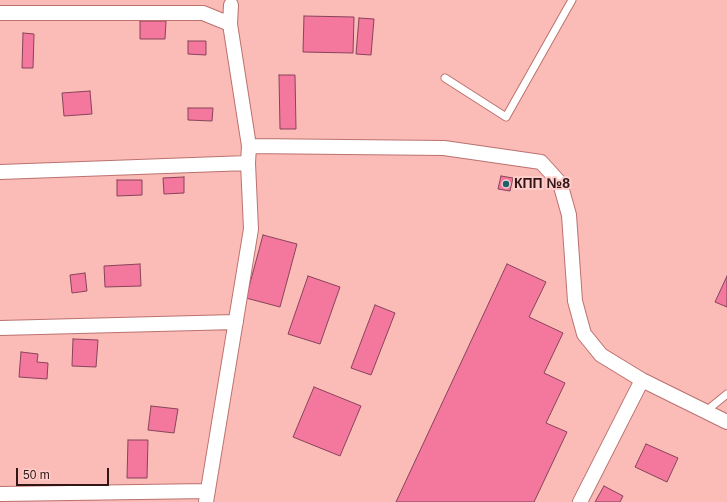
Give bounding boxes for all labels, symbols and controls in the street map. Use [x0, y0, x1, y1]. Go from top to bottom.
place label: КПП №8 [514, 176, 570, 192]
marker: КПП №8 [501, 179, 511, 189]
scale bar [18, 460, 111, 486]
text: 50 m [23, 468, 50, 482]

